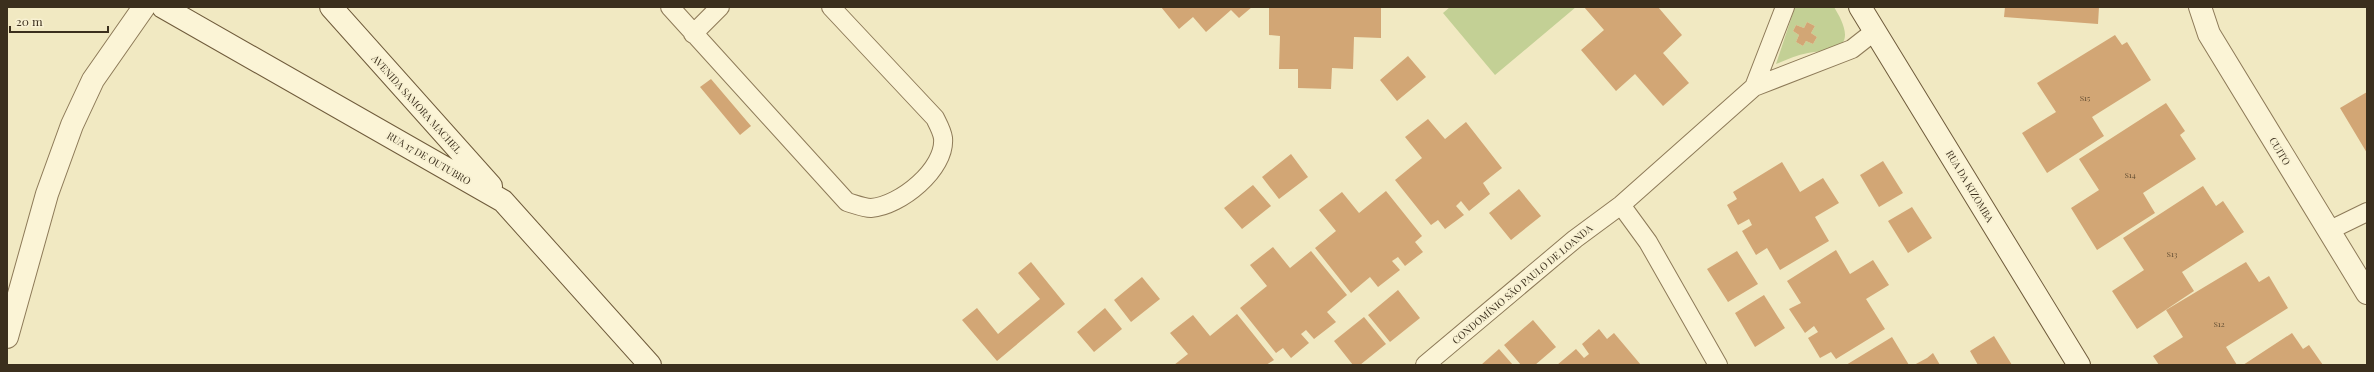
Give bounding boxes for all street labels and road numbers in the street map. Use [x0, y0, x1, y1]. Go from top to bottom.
street label: AVENIDA SAMORA MACHEL [368, 51, 465, 157]
street label: RUA 17 DE OUTUBRO [384, 128, 474, 188]
street label: CUITO [2266, 134, 2294, 168]
street label: RUA DA KIZOMBA [1943, 147, 1997, 225]
street label: CONDOMÍNIO SÃO PAULO DE LOANDA [1449, 221, 1596, 347]

